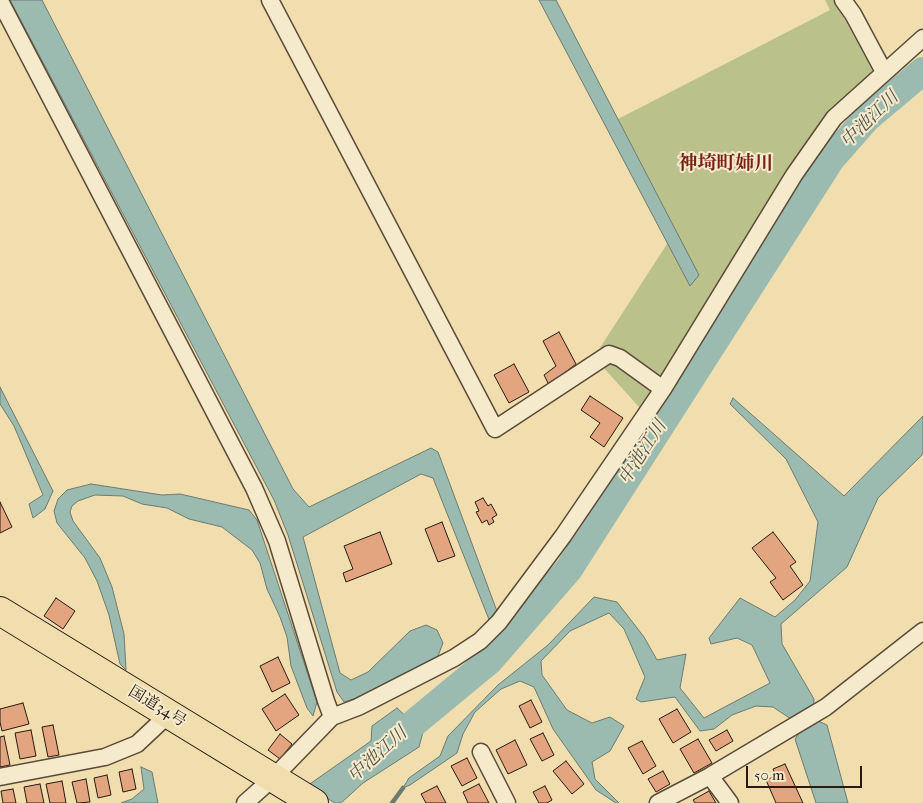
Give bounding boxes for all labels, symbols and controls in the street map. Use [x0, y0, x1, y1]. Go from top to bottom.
water label: 中池江川 [837, 87, 903, 153]
district label: 神埼町姉川 [679, 153, 773, 175]
water label: 中池江川 [614, 417, 672, 489]
street label: 国道34号 [125, 682, 189, 732]
water label: 中池江川 [344, 723, 412, 787]
scale bar [748, 756, 864, 788]
text: 50 m [754, 766, 784, 784]

